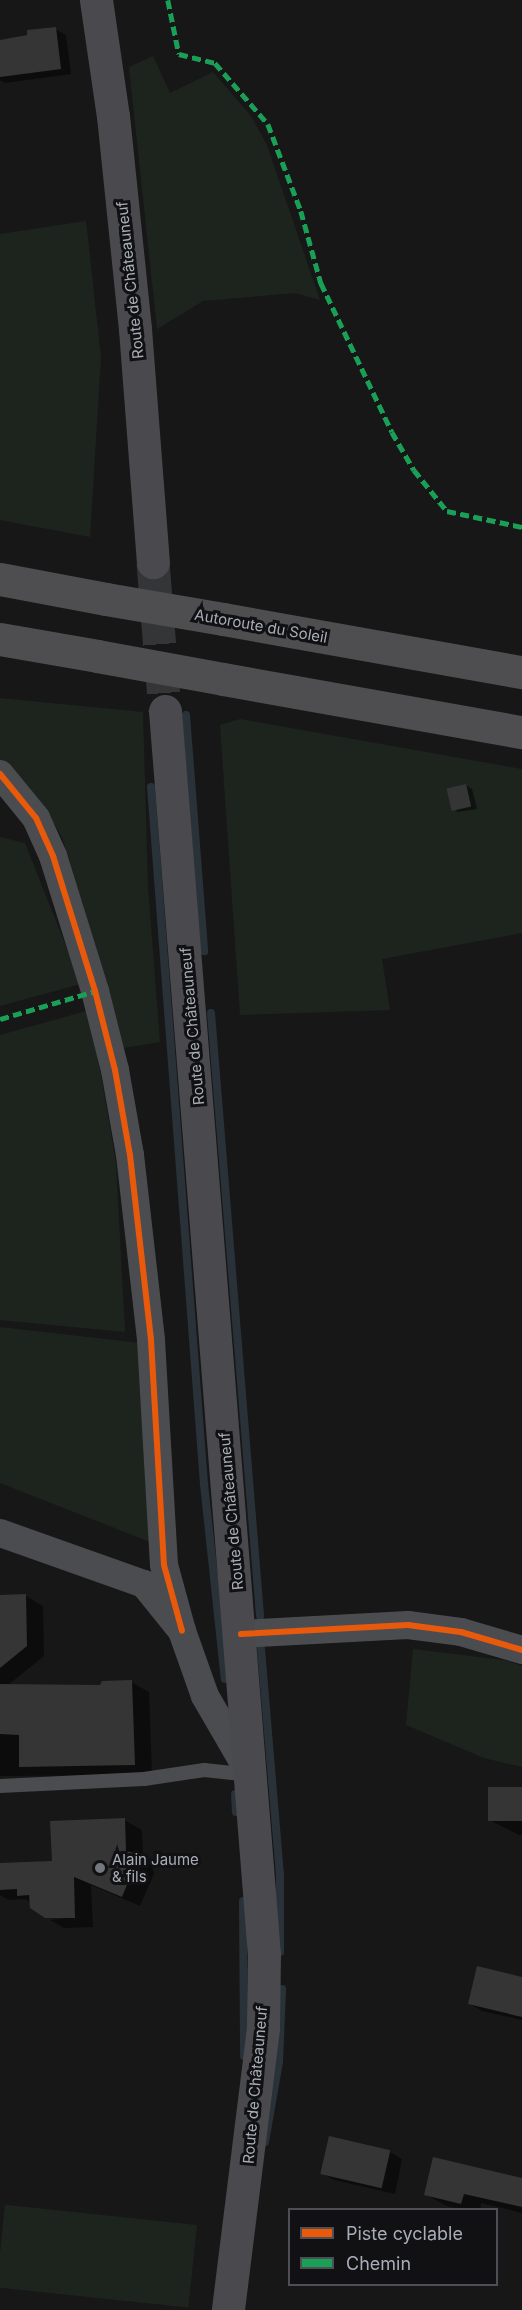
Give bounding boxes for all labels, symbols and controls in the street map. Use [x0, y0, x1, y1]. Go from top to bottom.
street label: Route de Châteauneuf [113, 200, 147, 360]
street label: Autoroute du Soleil [193, 605, 329, 647]
street label: Route de Châteauneuf [176, 946, 208, 1106]
street label: Route de Châteauneuf [215, 1431, 247, 1591]
place label: Alain Jaume & fils [112, 1850, 199, 1885]
marker: Alain Jaume & fils [93, 1861, 107, 1875]
street label: Route de Châteauneuf [239, 2005, 271, 2165]
legend [288, 2208, 498, 2286]
text: Piste cyclable [346, 2223, 463, 2244]
text: Chemin [346, 2253, 411, 2274]

